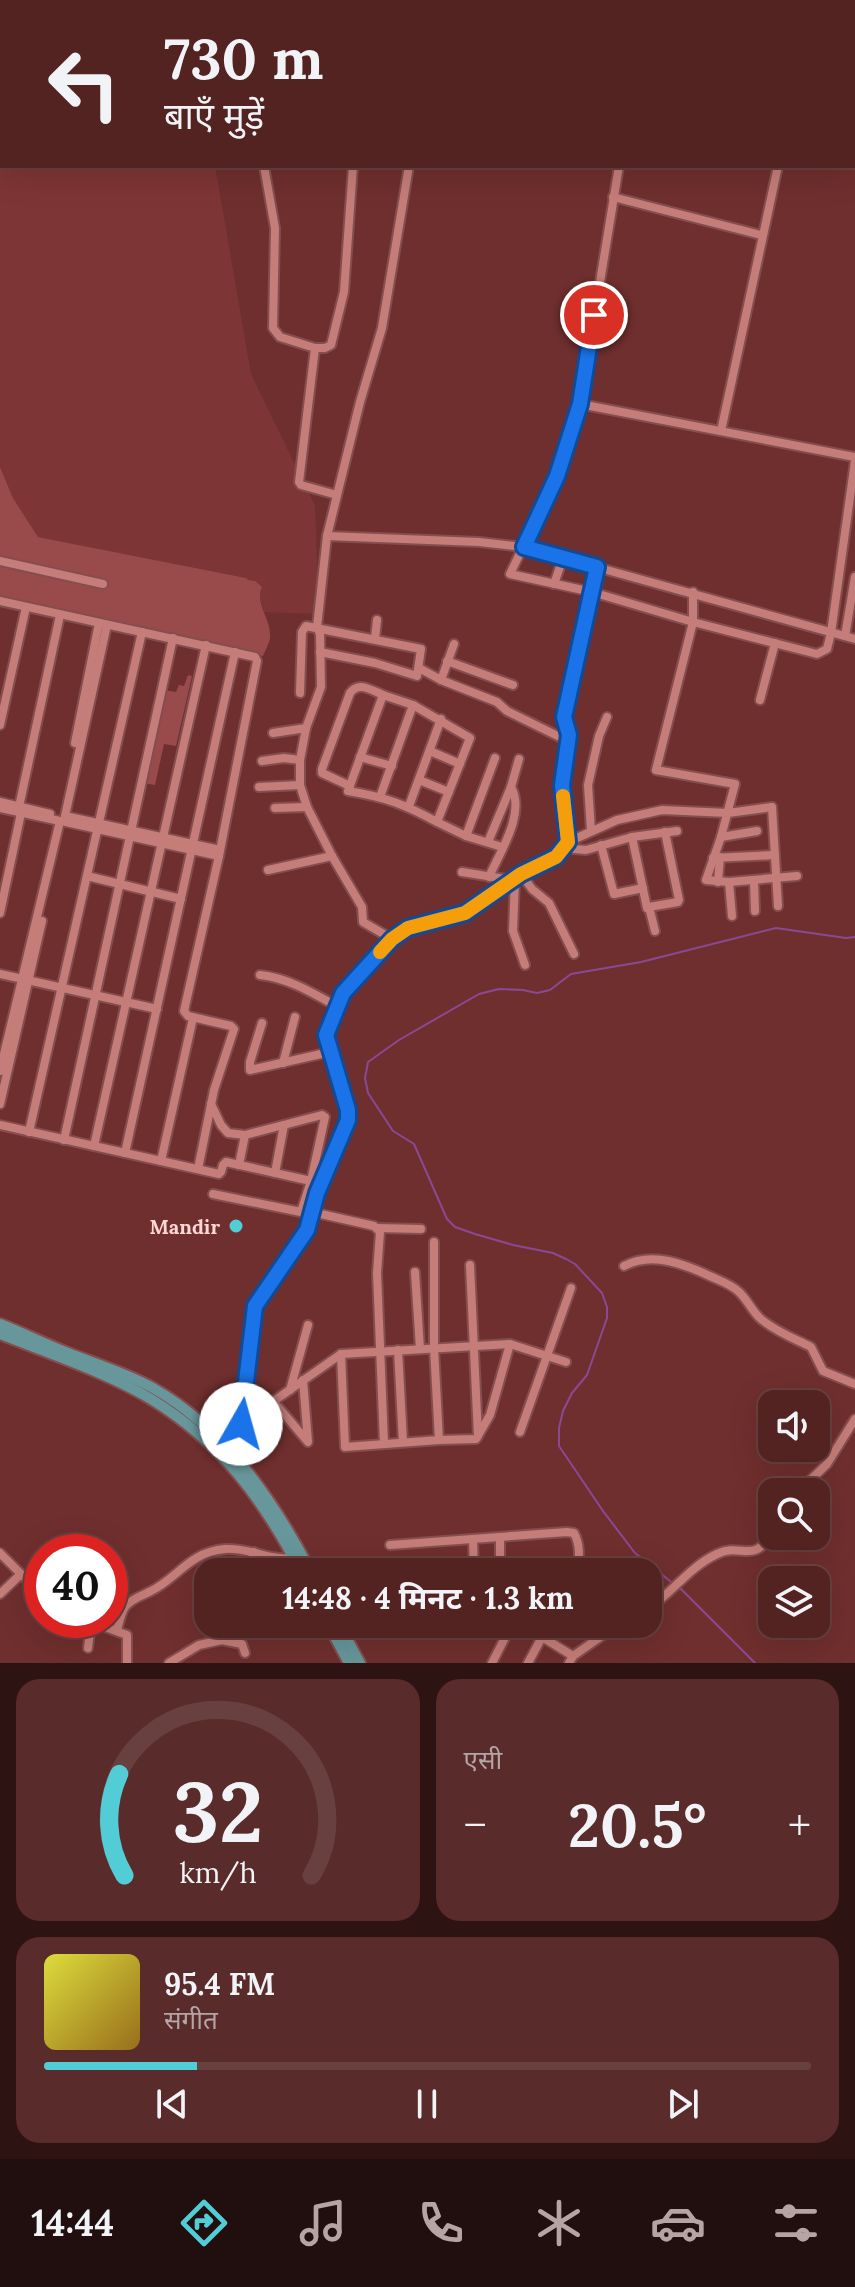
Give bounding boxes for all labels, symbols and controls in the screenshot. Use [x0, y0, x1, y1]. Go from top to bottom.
text: 730 m [164, 23, 324, 94]
icon: left [32, 32, 136, 136]
text: बाएँ मुड़ें [164, 93, 264, 139]
pin [560, 281, 628, 349]
icon: arrive [572, 293, 616, 337]
place label: Mandir [149, 1214, 220, 1239]
marker: Mandir [227, 1217, 245, 1235]
position arrow [199, 1382, 283, 1466]
map controls [758, 1390, 830, 1638]
button: sound [758, 1390, 830, 1462]
button: search [758, 1478, 830, 1550]
speed limit sign: 40 [24, 1534, 128, 1638]
button: layers [758, 1566, 830, 1638]
text: 14:48 · 4 मिनट · 1.3 km [282, 1579, 574, 1617]
text: एसी [464, 1743, 502, 1776]
text: 32 [172, 1758, 263, 1865]
text: 20.5° [568, 1787, 706, 1863]
text: − [464, 1797, 487, 1853]
text: + [788, 1797, 811, 1853]
text: km/h [179, 1854, 256, 1891]
text: 95.4 FM [164, 1965, 275, 2003]
text: संगीत [164, 2003, 218, 2036]
icon: previous [150, 2082, 194, 2126]
icon: pause [405, 2082, 449, 2126]
icon: next [661, 2082, 705, 2126]
icon: directions [176, 2195, 232, 2251]
icon: music [295, 2195, 351, 2251]
icon: phone [413, 2195, 469, 2251]
icon: climate [531, 2195, 587, 2251]
icon: car [650, 2195, 706, 2251]
icon: filters [768, 2195, 824, 2251]
text: 14:44 [31, 2200, 114, 2246]

